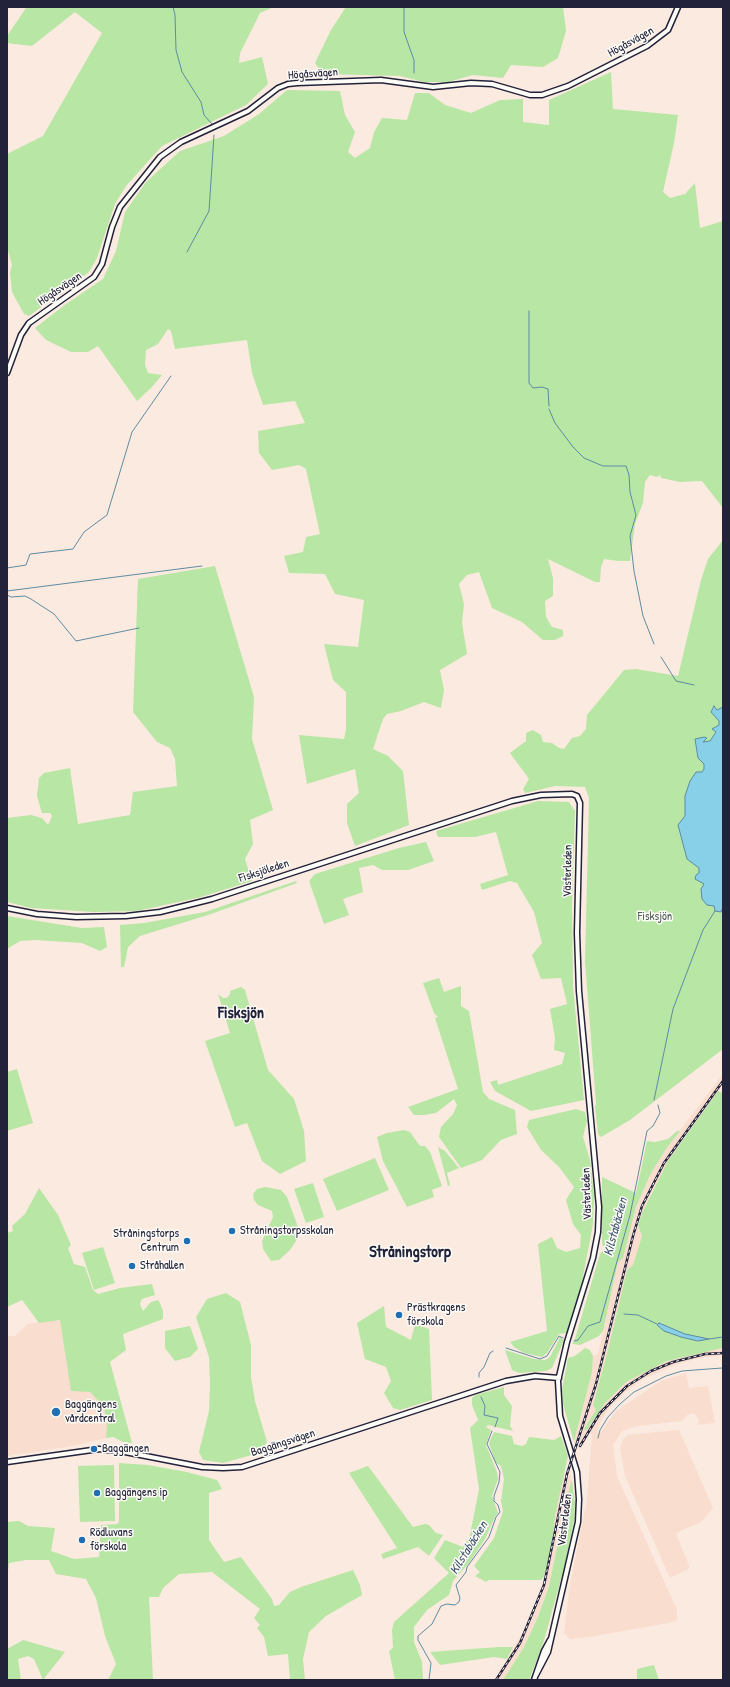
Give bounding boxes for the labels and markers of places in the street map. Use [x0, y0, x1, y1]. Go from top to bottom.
place label: Stråningstorpsskolan [240, 1224, 334, 1238]
marker: Stråningstorpsskolan [227, 1226, 237, 1236]
place label: Stråningstorps Centrum [113, 1227, 179, 1255]
marker: Stråningstorps Centrum [182, 1236, 192, 1246]
place label: Stråhallen [140, 1259, 184, 1273]
marker: Stråhallen [127, 1261, 137, 1271]
place label: Prästkragens förskola [407, 1301, 465, 1329]
marker: Prästkragens förskola [394, 1310, 404, 1320]
place label: Baggängens vårdcentral [65, 1398, 117, 1426]
marker: Baggängens vårdcentral [50, 1406, 62, 1418]
place label: Baggängen [102, 1442, 149, 1456]
marker: Baggängen [89, 1444, 99, 1454]
place label: Baggängens ip [105, 1486, 167, 1500]
marker: Baggängens ip [92, 1488, 102, 1498]
place label: Rödluvans förskola [90, 1526, 133, 1554]
marker: Rödluvans förskola [77, 1535, 87, 1545]

